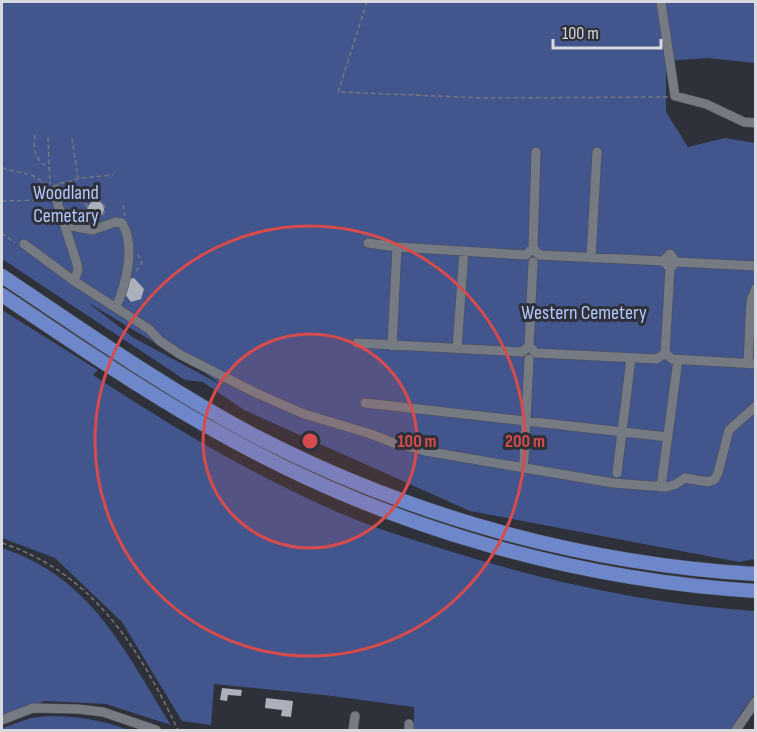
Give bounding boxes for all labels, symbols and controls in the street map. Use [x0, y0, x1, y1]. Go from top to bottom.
scale bar [553, 12, 661, 50]
text: 100 m [562, 23, 599, 44]
park label: Woodland Cemetary [33, 181, 99, 228]
park label: Western Cemetery [521, 301, 647, 325]
centre of rings [300, 431, 320, 451]
text: 100 m [398, 431, 437, 452]
text: 200 m [505, 431, 545, 452]

